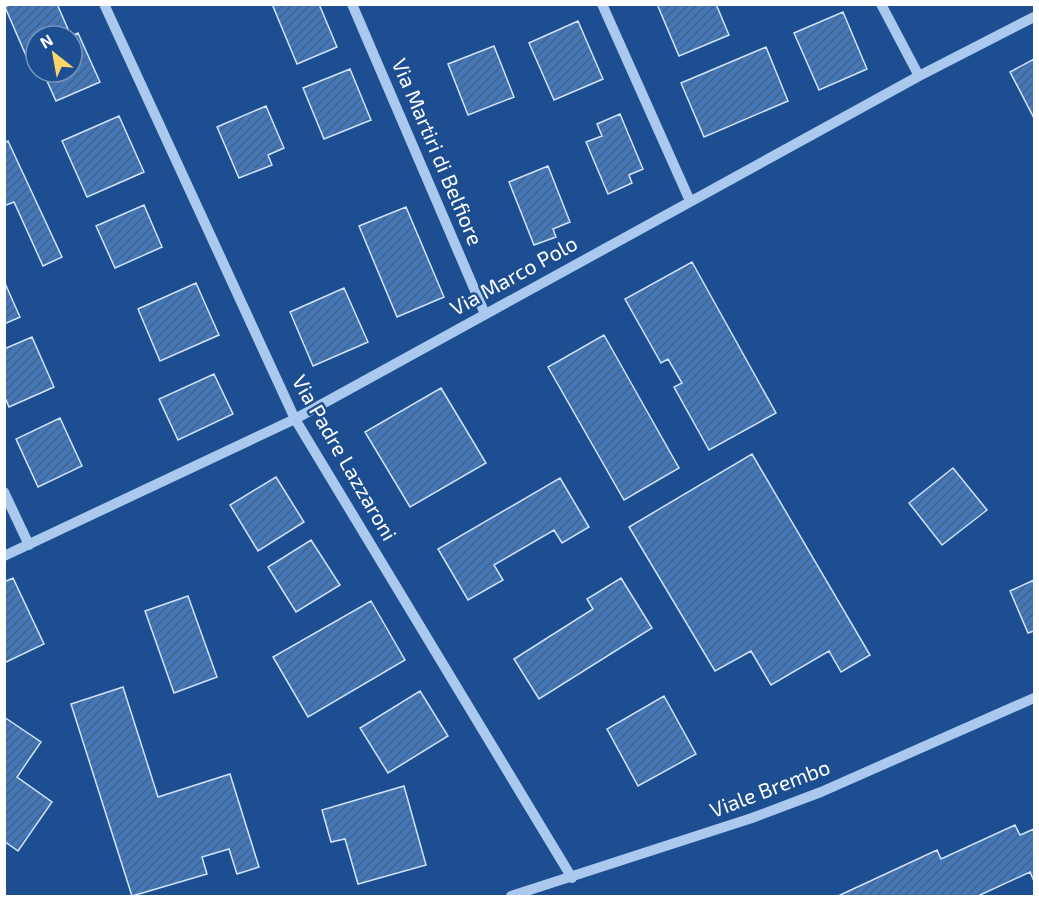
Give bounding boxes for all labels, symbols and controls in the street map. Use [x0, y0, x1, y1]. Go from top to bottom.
north arrow [24, 24, 84, 84]
text: N [36, 30, 56, 52]
street label: Via Martiri di Belfiore [388, 54, 489, 249]
street label: Via Marco Polo [445, 229, 581, 320]
street label: Via Padre Lazzaroni [288, 370, 403, 544]
street label: Viale Brembo [706, 753, 833, 822]

